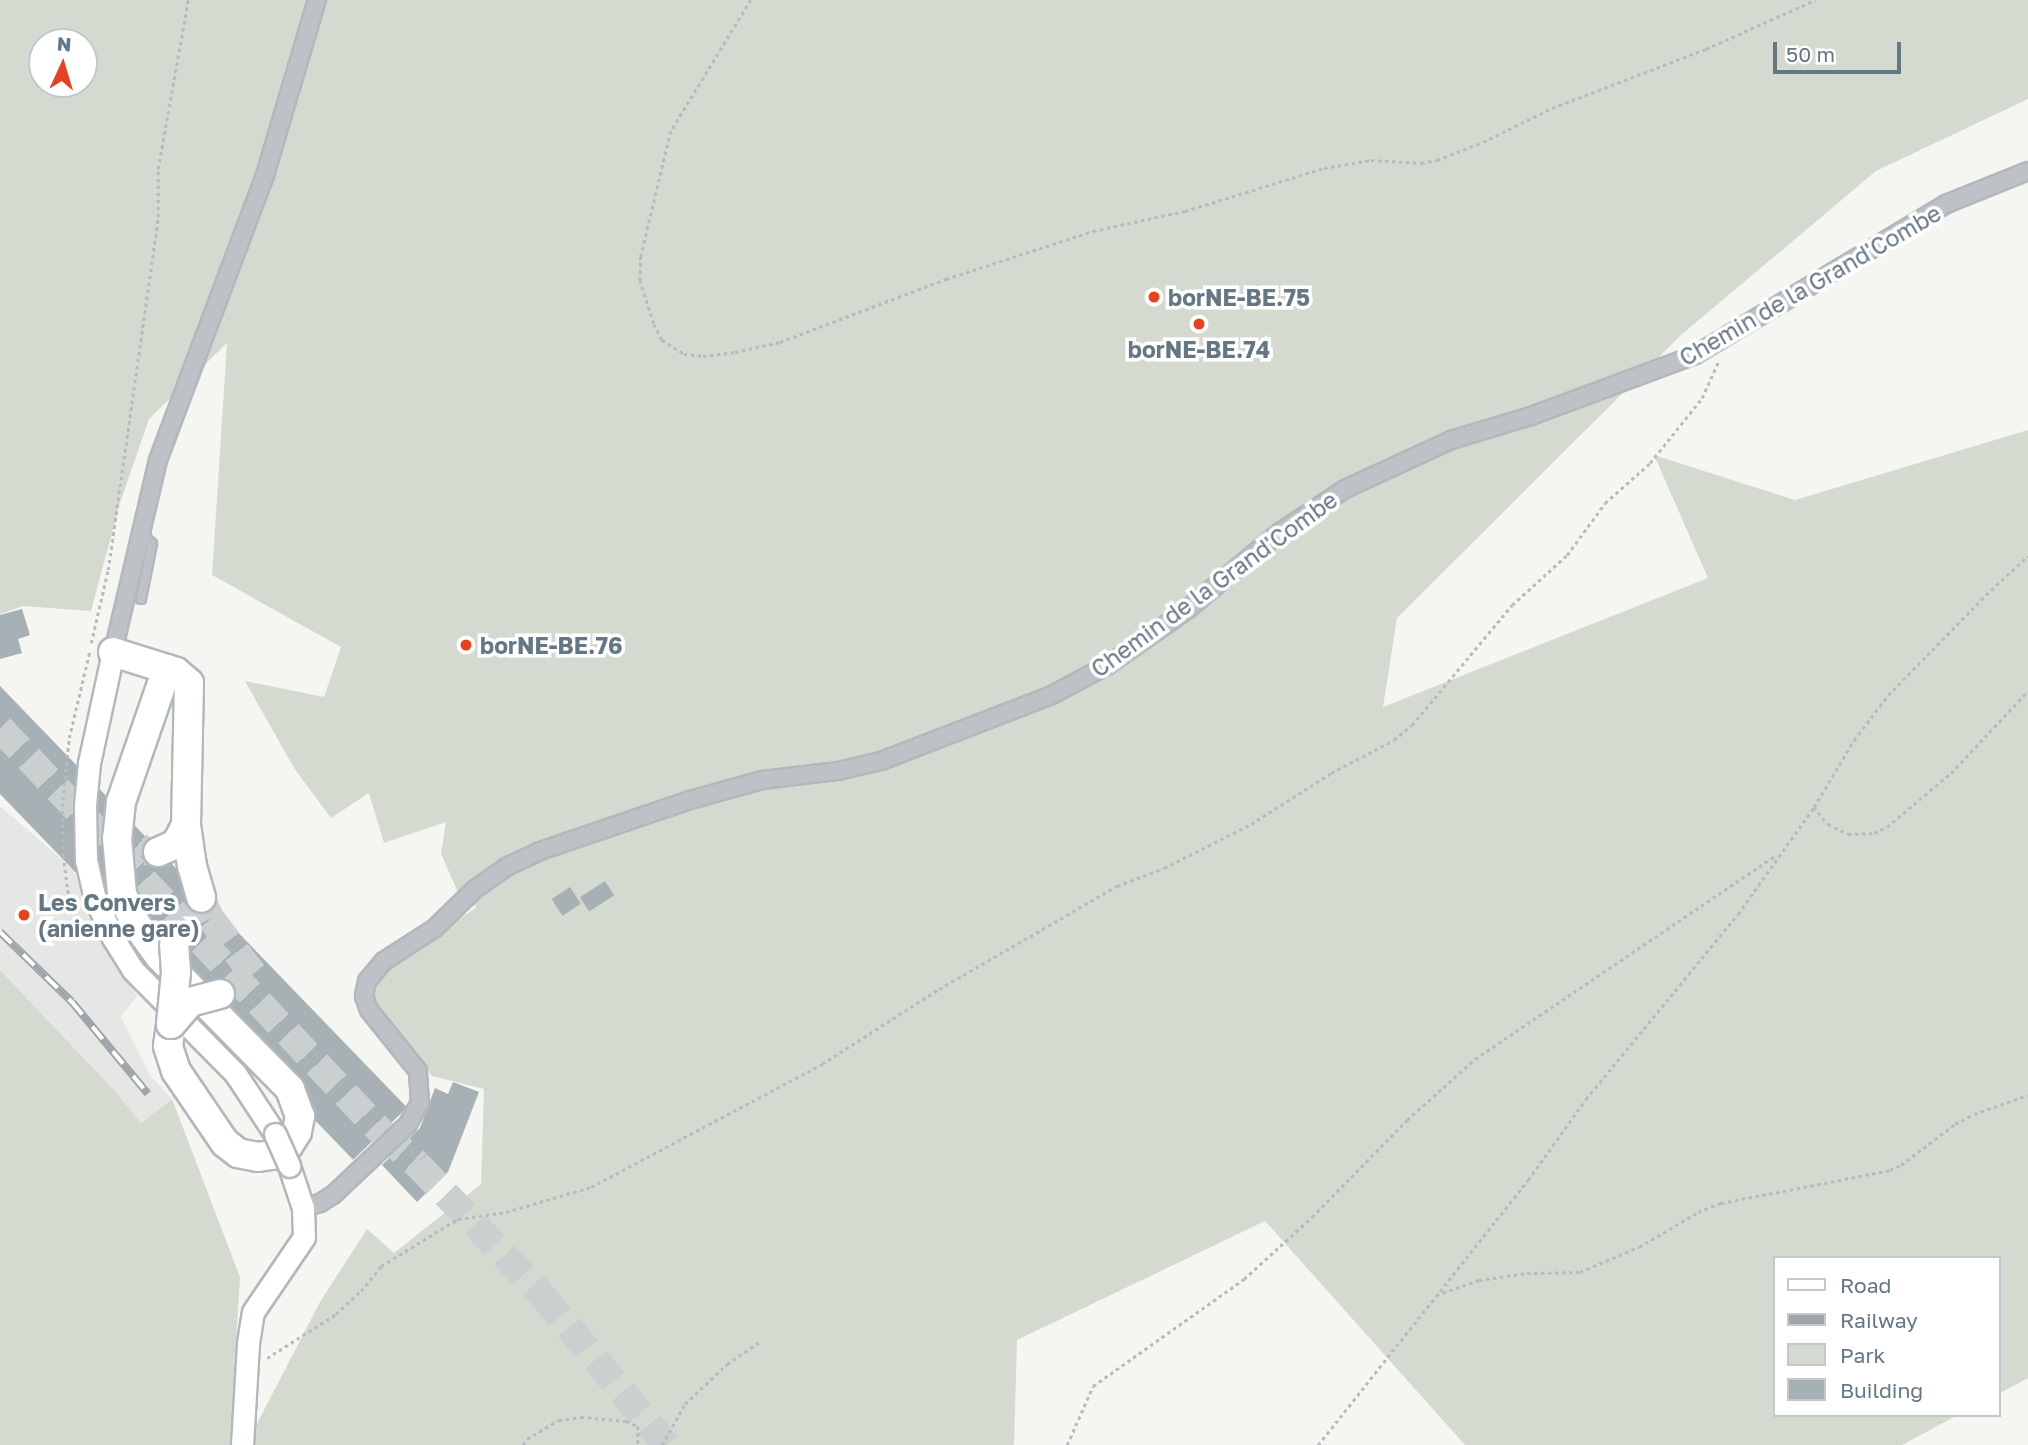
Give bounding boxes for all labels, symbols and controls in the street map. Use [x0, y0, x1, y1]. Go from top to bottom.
north arrow [28, 28, 98, 98]
scale bar [1776, 28, 1904, 72]
text: N [56, 32, 72, 56]
text: 50 m [1786, 41, 1835, 67]
street label: Chemin de la Grand'Combe [1674, 199, 1946, 371]
place label: borNE-BE.75 [1168, 283, 1310, 311]
marker: borNE-BE.75 [1146, 289, 1162, 305]
marker: borNE-BE.74 [1191, 316, 1207, 332]
place label: borNE-BE.74 [1128, 335, 1270, 363]
street label: Chemin de la Grand'Combe [1086, 485, 1342, 683]
place label: borNE-BE.76 [480, 631, 623, 659]
marker: borNE-BE.76 [458, 637, 474, 653]
place label: Les Convers (anienne gare) [38, 888, 199, 942]
marker: Les Convers (anienne gare) [16, 907, 32, 923]
legend [1772, 1256, 2000, 1417]
text: Road [1840, 1272, 1891, 1298]
text: Railway [1840, 1307, 1918, 1333]
text: Park [1840, 1342, 1885, 1368]
text: Building [1840, 1377, 1923, 1403]

